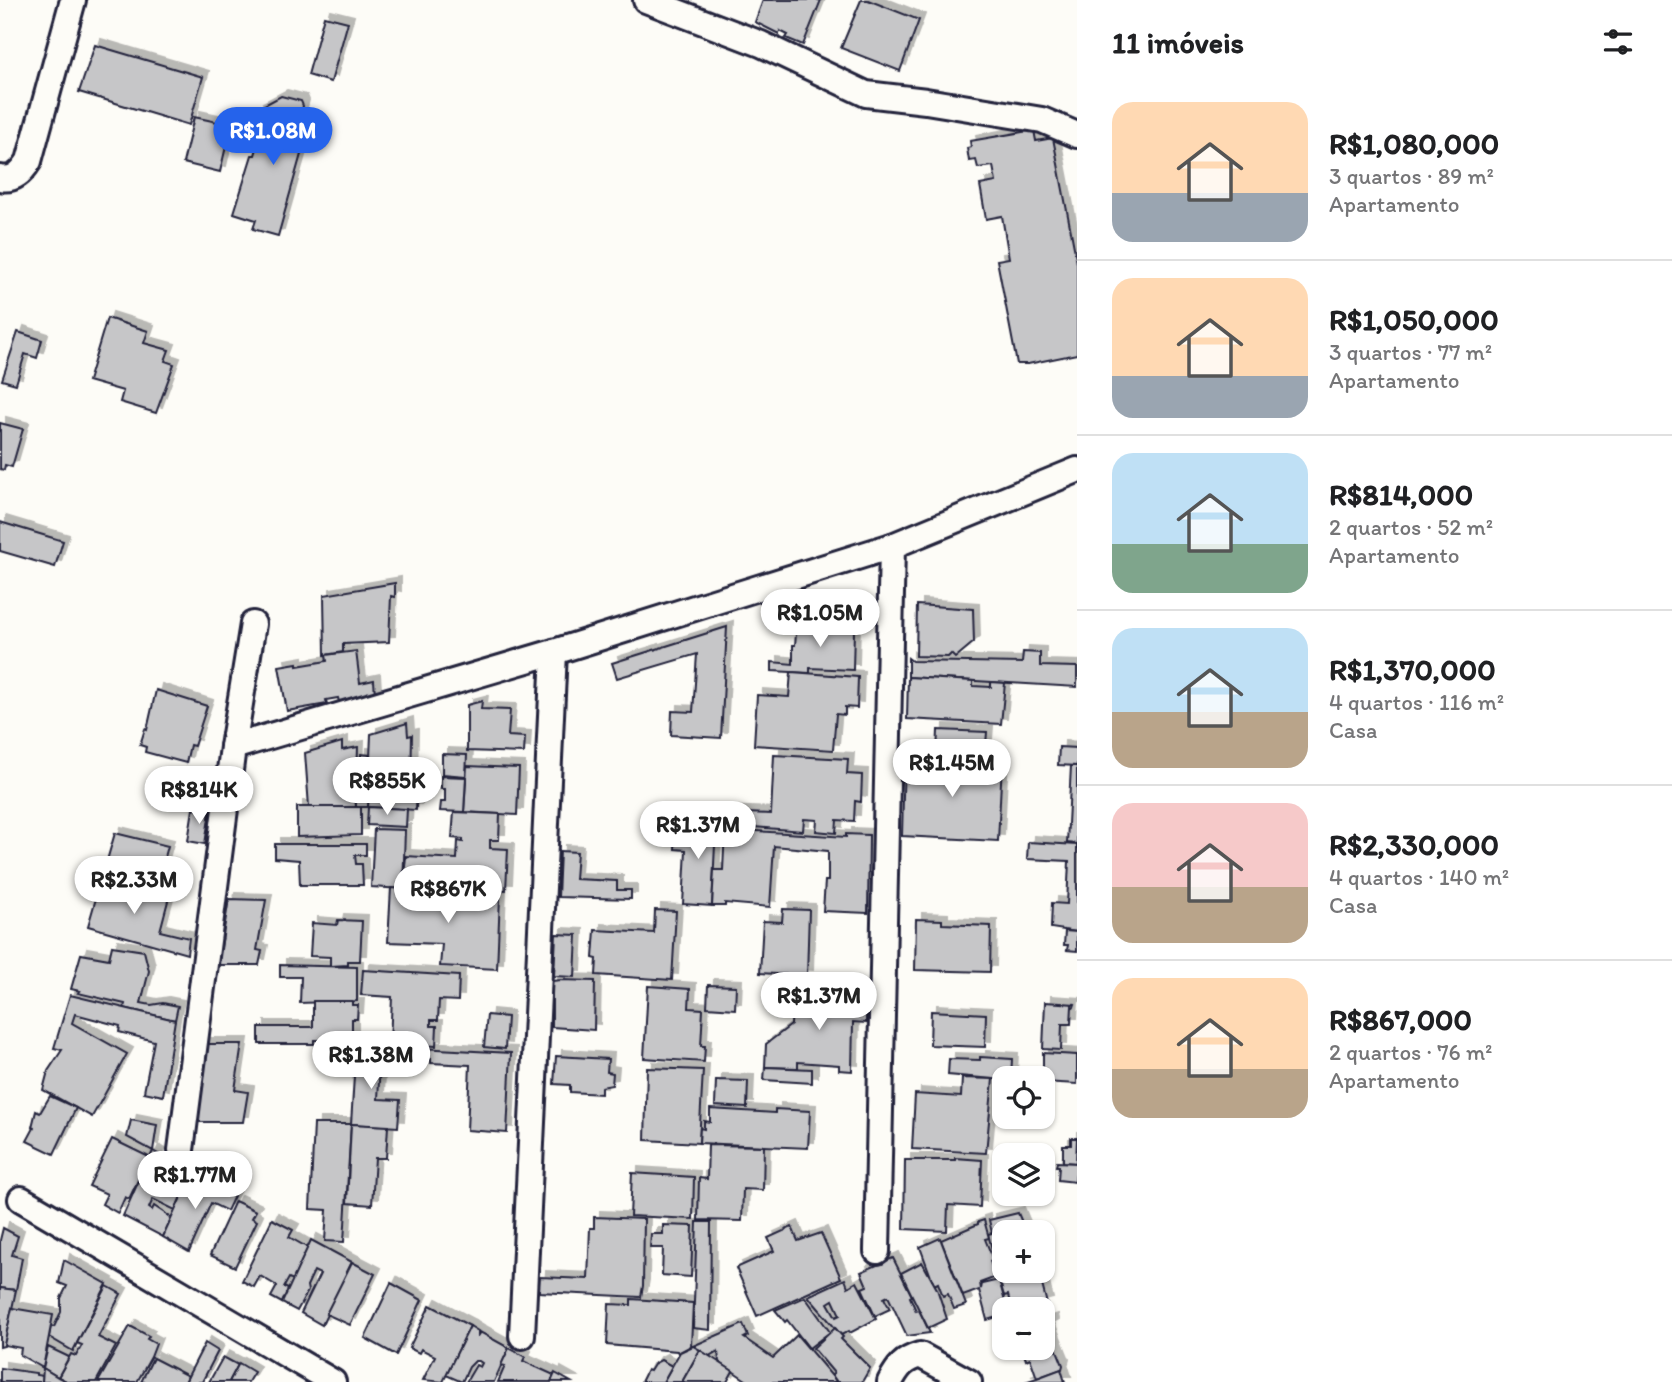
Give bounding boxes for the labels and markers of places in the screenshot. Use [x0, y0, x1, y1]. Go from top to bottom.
pin: R$1.08M [208, 108, 338, 167]
pin: R$1.05M [755, 590, 885, 649]
pin: R$1.45M [887, 740, 1017, 799]
pin: R$855K [330, 758, 444, 817]
pin: R$814K [142, 766, 256, 826]
pin: R$1.37M [633, 802, 763, 861]
pin: R$2.33M [69, 856, 199, 916]
pin: R$867K [391, 866, 505, 925]
pin: R$1.37M [754, 972, 884, 1032]
pin: R$1.38M [306, 1032, 436, 1091]
pin: R$1.77M [130, 1152, 260, 1211]

